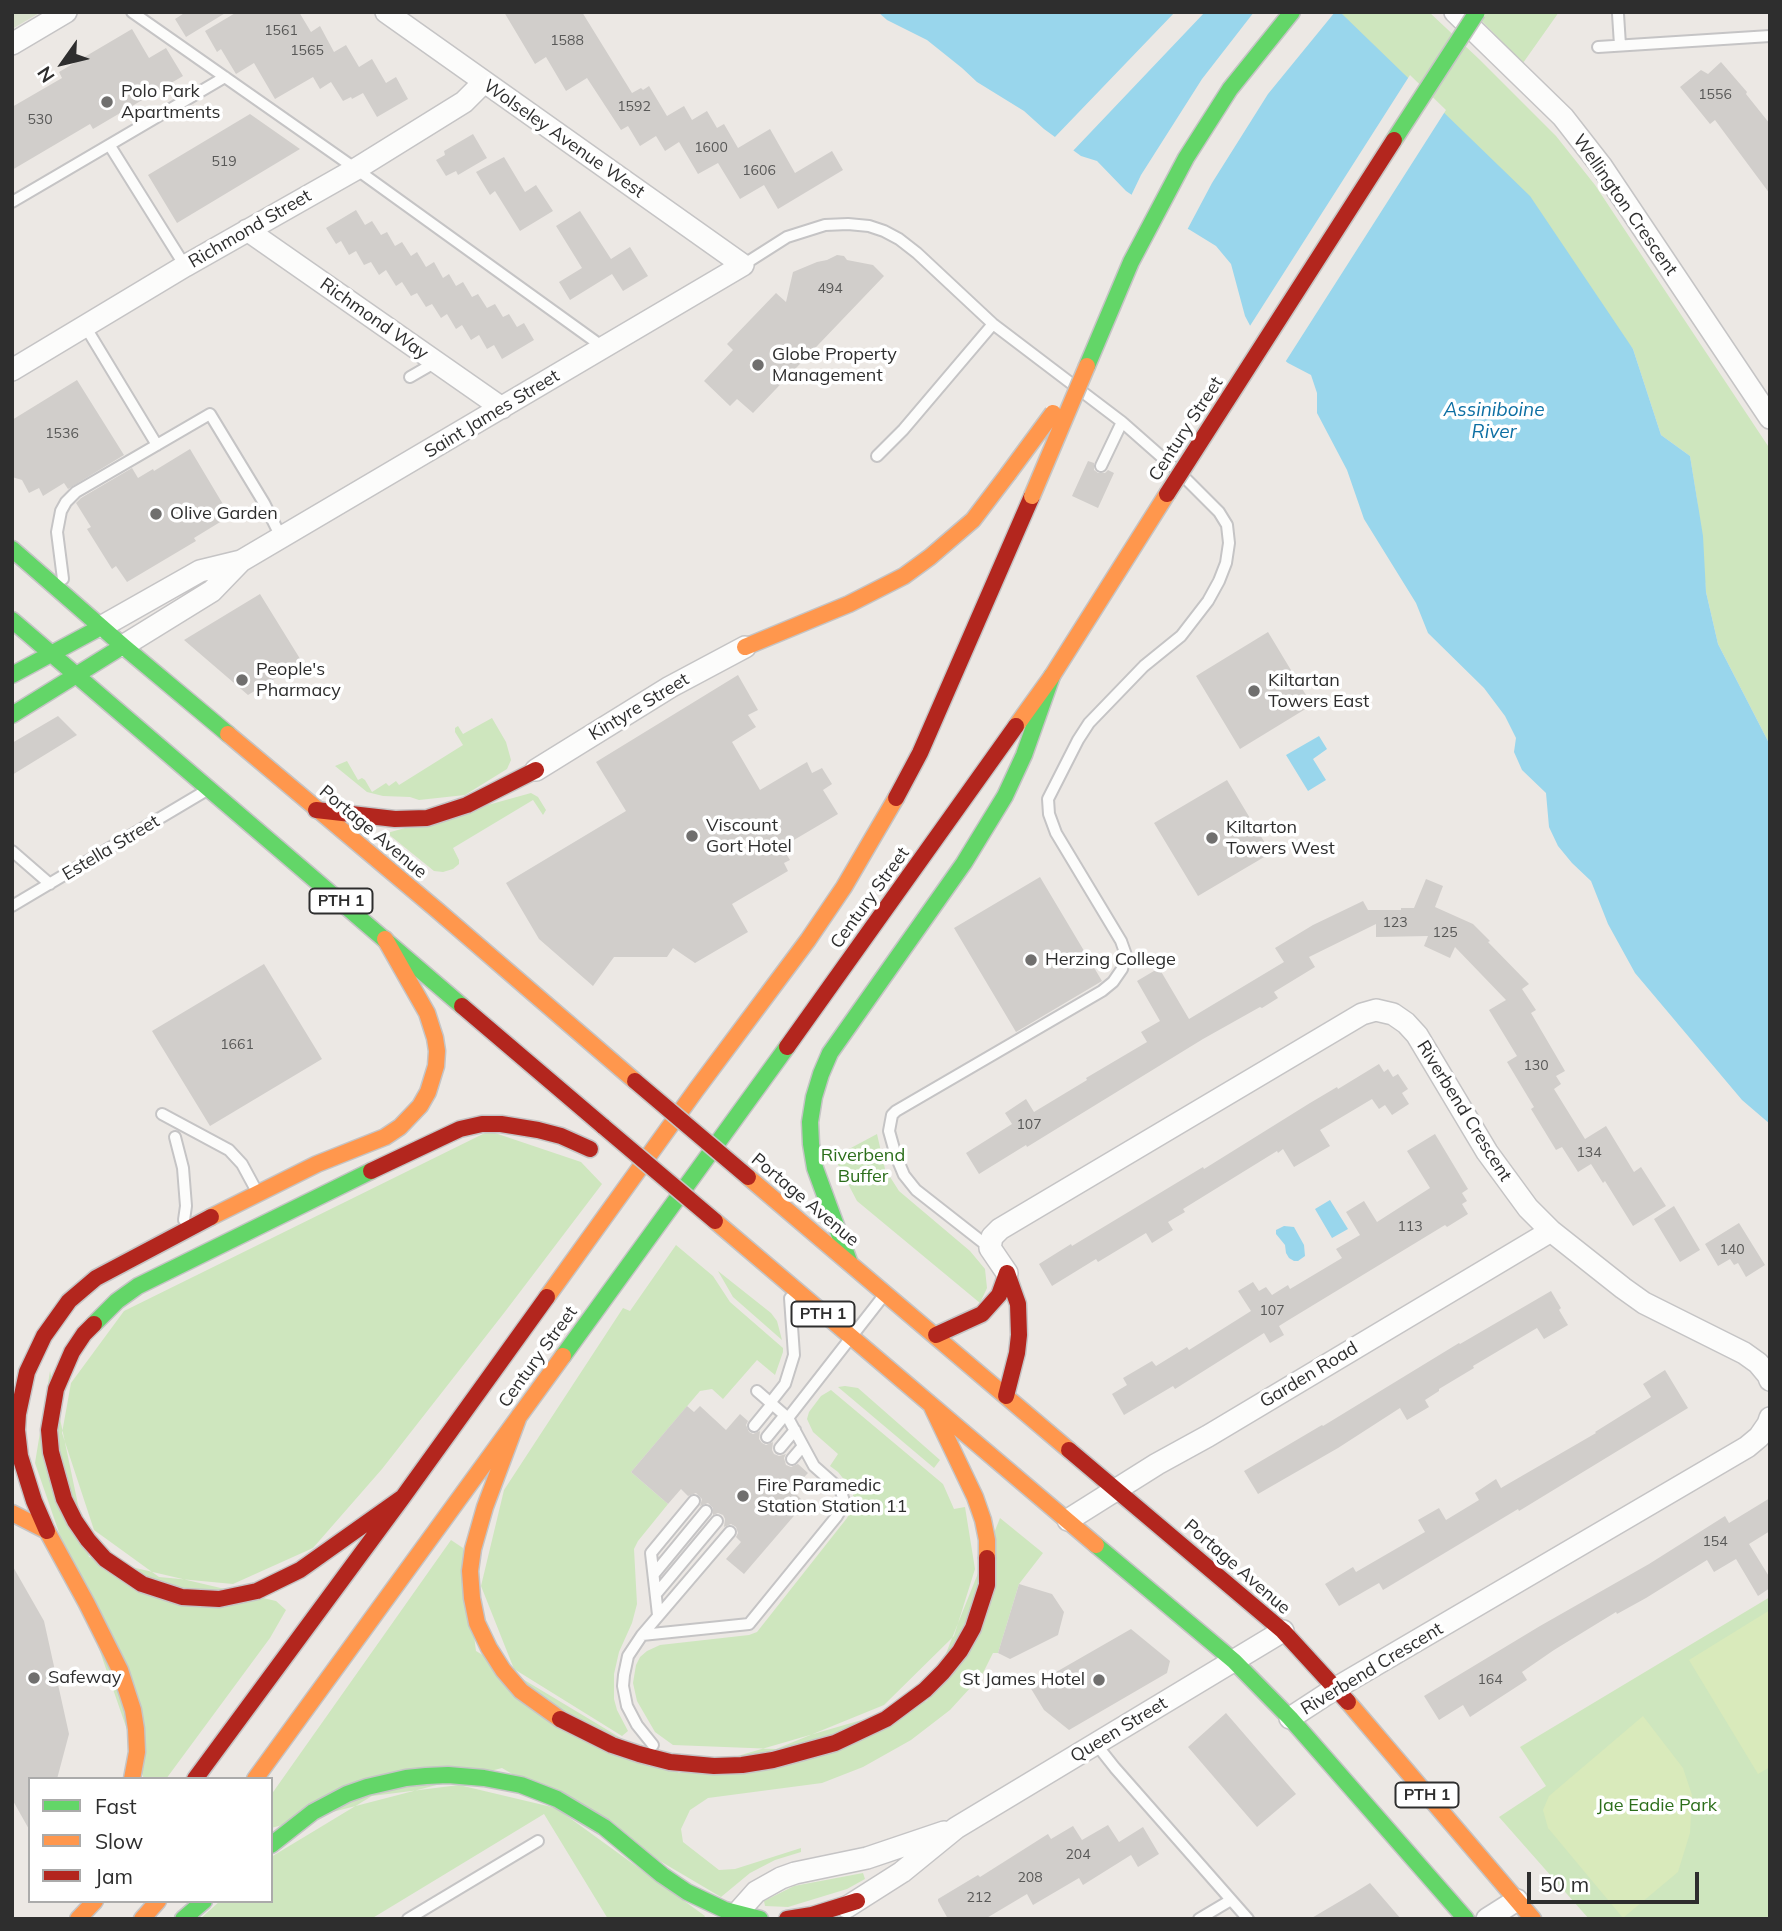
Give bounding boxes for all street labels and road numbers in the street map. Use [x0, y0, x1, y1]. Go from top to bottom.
street label: Wolseley Avenue West [479, 75, 649, 203]
street label: Wellington Crescent [1568, 130, 1682, 280]
street label: Richmond Street [185, 185, 315, 273]
street label: Richmond Way [316, 274, 432, 364]
street label: Saint James Street [421, 365, 563, 463]
street label: Century Street [1144, 373, 1228, 485]
street label: Kintyre Street [585, 669, 693, 745]
street label: Portage Avenue [315, 781, 431, 883]
street label: Estella Street [59, 811, 163, 885]
street label: Century Street [826, 843, 914, 953]
road number: PTH 1 [310, 888, 372, 914]
street label: Riverbend Crescent [1412, 1037, 1516, 1185]
street label: Portage Avenue [747, 1149, 863, 1251]
street label: Century Street [494, 1302, 582, 1412]
road number: PTH 1 [792, 1302, 854, 1326]
street label: Garden Road [1256, 1337, 1362, 1413]
street label: Portage Avenue [1179, 1515, 1295, 1619]
street label: Riverbend Crescent [1297, 1618, 1447, 1720]
street label: Queen Street [1067, 1693, 1171, 1767]
road number: PTH 1 [1396, 1783, 1458, 1808]

